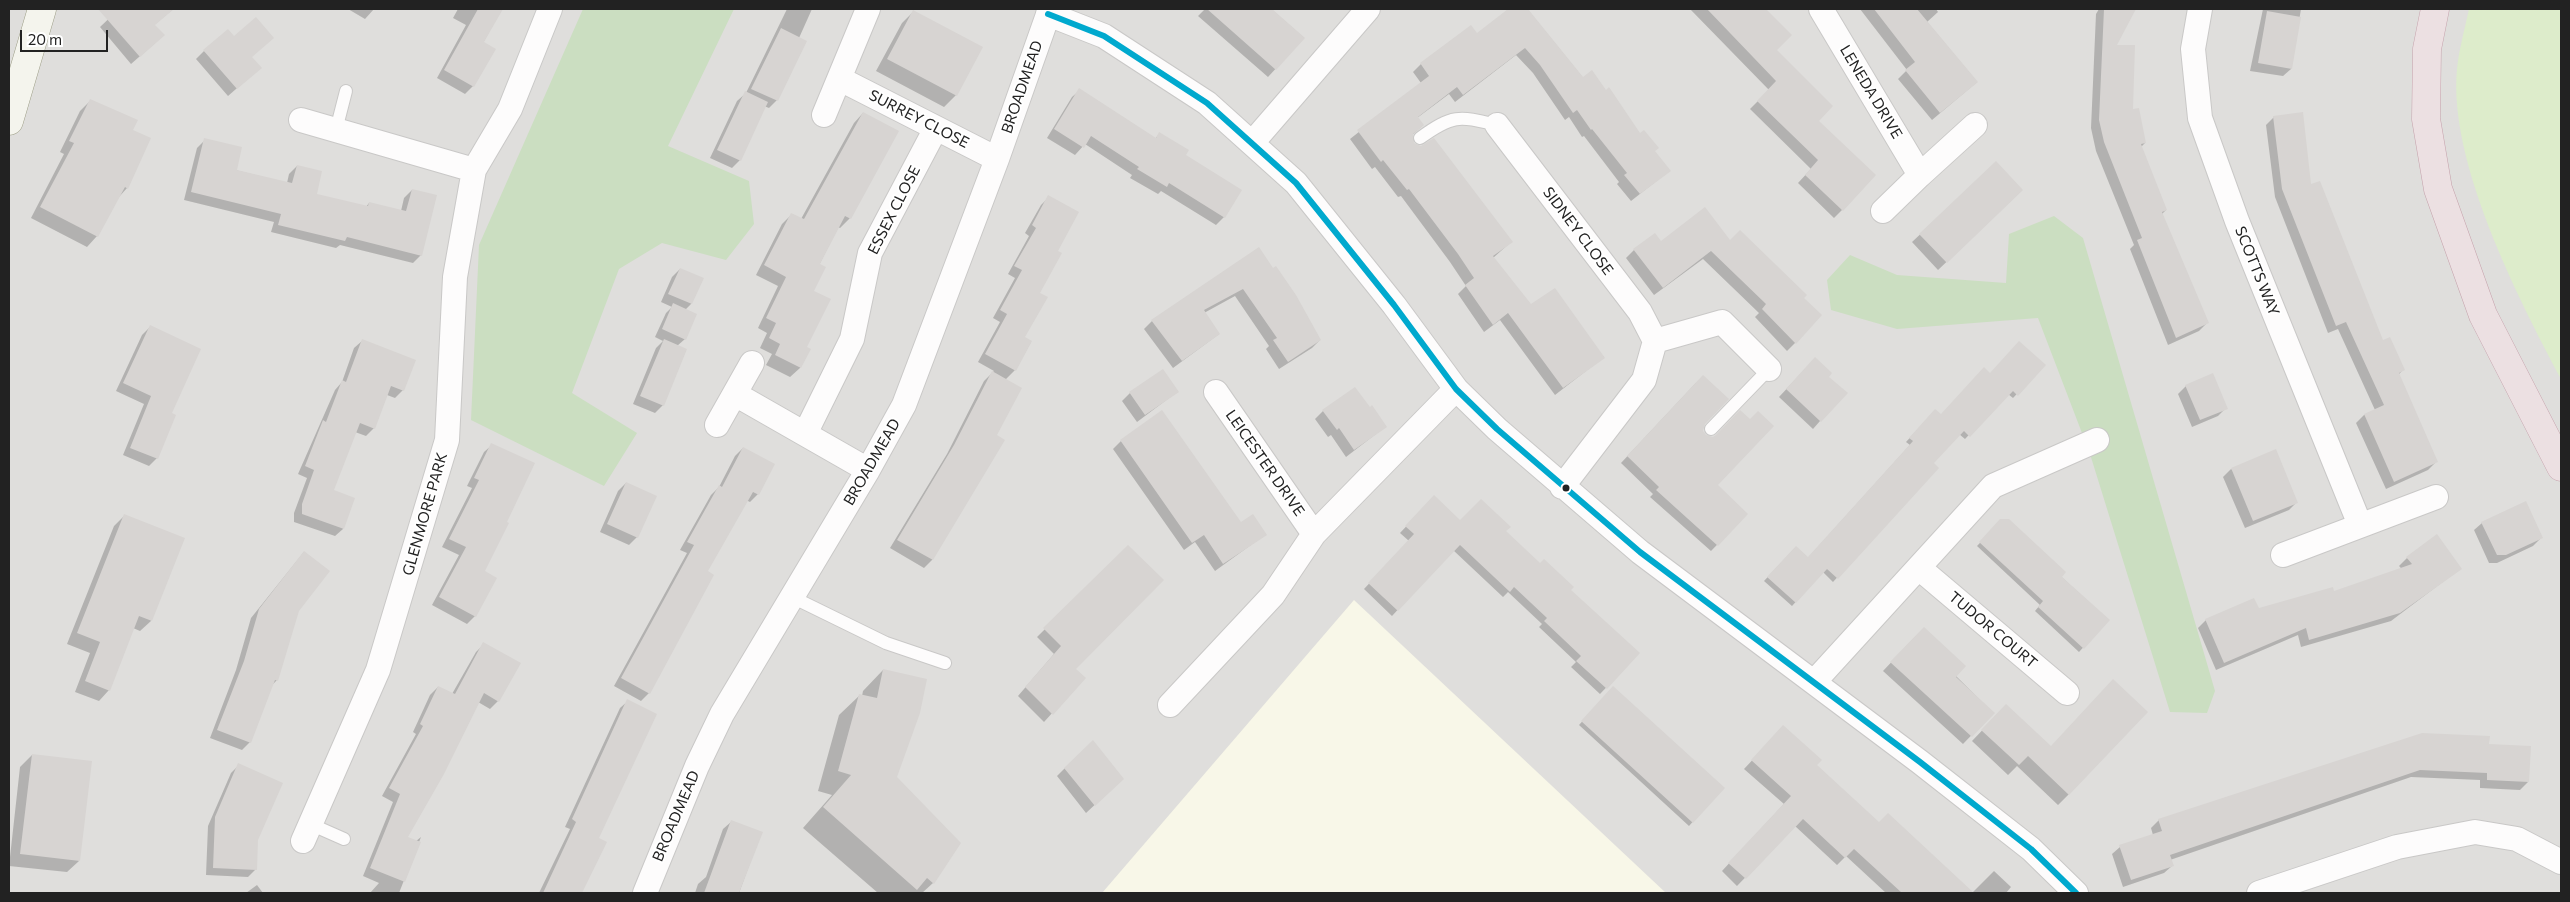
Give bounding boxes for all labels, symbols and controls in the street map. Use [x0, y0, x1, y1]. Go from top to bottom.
scale bar [22, 20, 110, 52]
text: 20 m [28, 30, 62, 48]
street label: BROADMEAD [998, 38, 1046, 136]
street label: LENEDA DRIVE [1836, 42, 1906, 142]
street label: SURREY CLOSE [866, 86, 972, 152]
street label: ESSEX CLOSE [864, 163, 924, 257]
street label: SIDNEY CLOSE [1539, 183, 1617, 279]
street label: SCOTTS WAY [2231, 224, 2283, 318]
street label: LEICESTER DRIVE [1222, 406, 1308, 520]
street label: BROADMEAD [840, 415, 904, 509]
street label: GLENMORE PARK [399, 450, 451, 578]
unlabelled marker [1561, 483, 1571, 493]
street label: TUDOR COURT [1945, 588, 2041, 672]
street label: BROADMEAD [649, 768, 703, 864]

